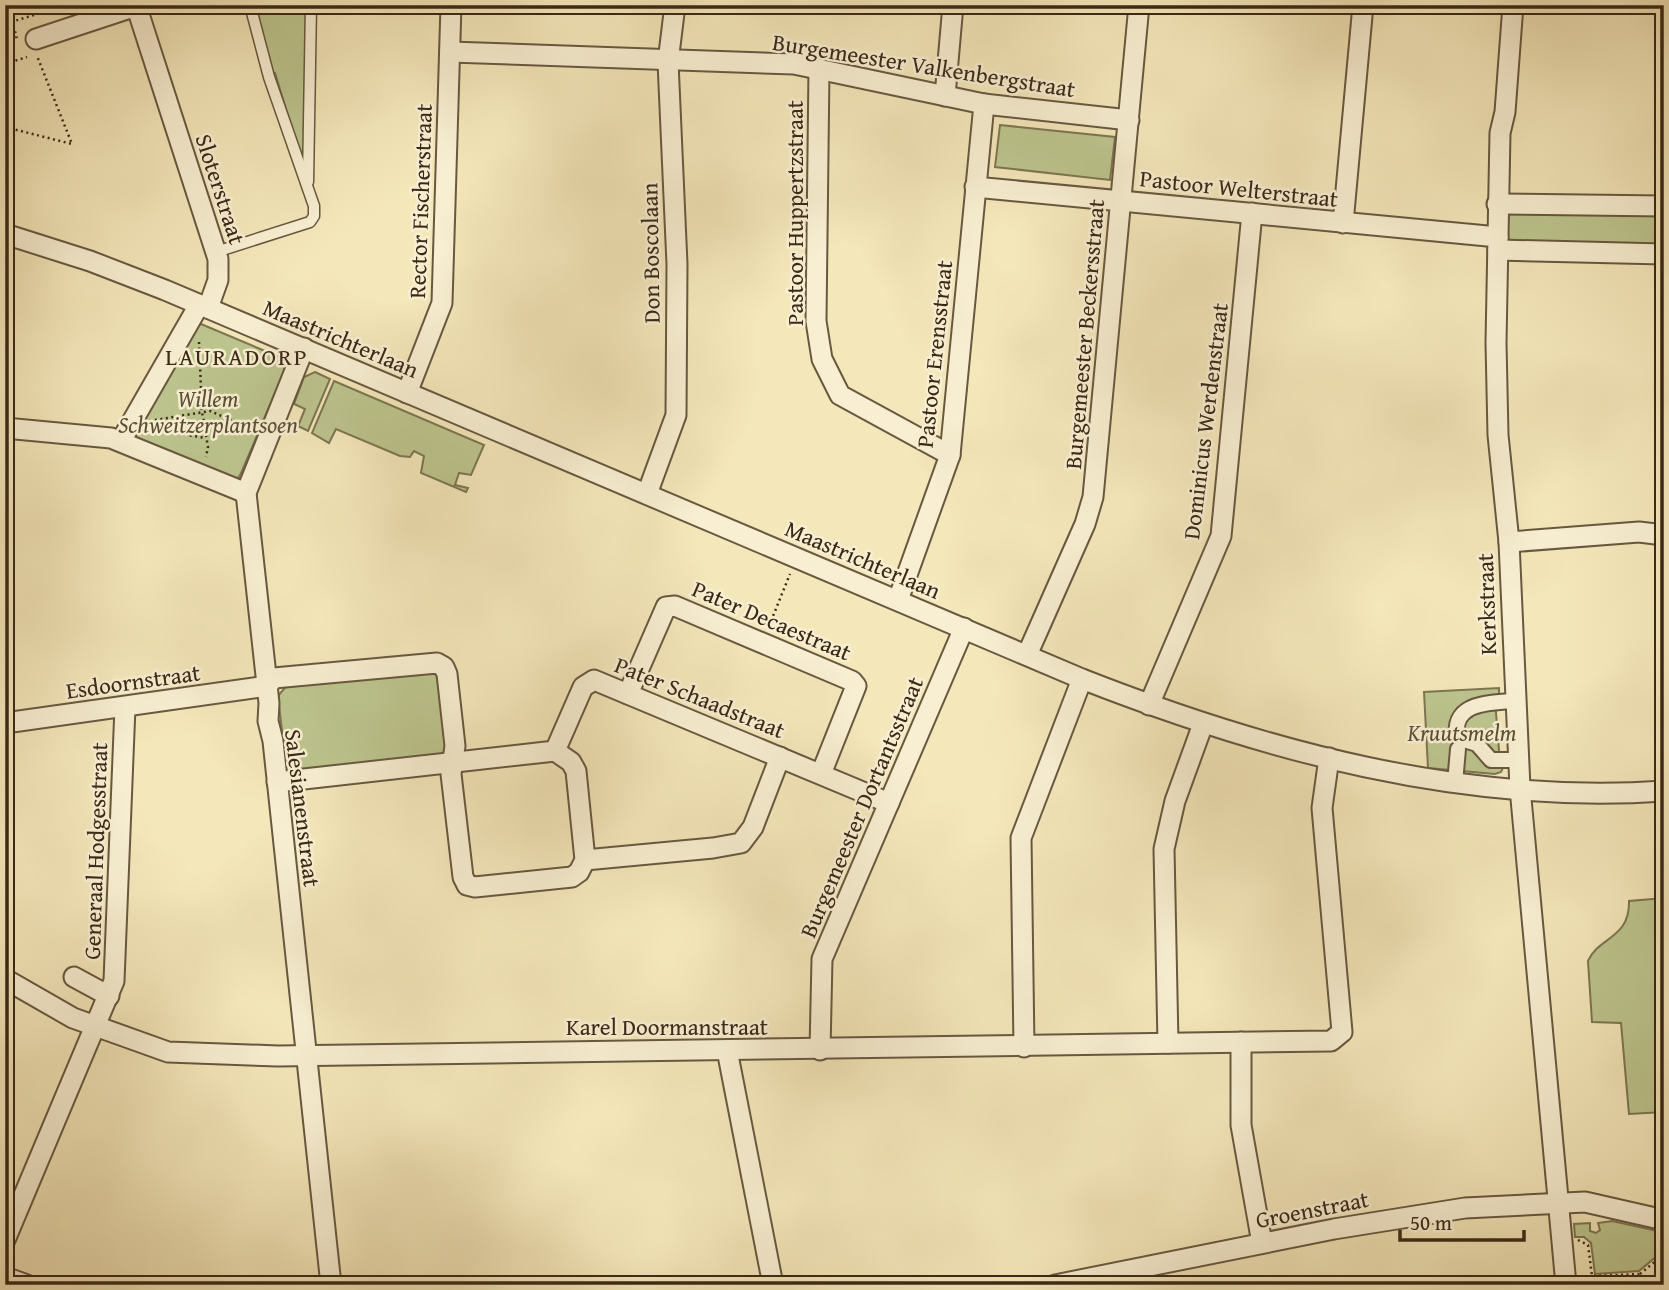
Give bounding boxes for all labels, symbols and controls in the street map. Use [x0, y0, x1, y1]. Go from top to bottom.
street label: Burgemeester Valkenbergstraat [770, 25, 1078, 105]
street label: Pastoor Huppertzstraat [778, 100, 811, 326]
street label: Rector Fischerstraat [400, 103, 440, 299]
street label: Sloterstraat [188, 130, 254, 248]
street label: Pastoor Welterstraat [1138, 161, 1340, 215]
street label: Don Boscolaan [632, 182, 668, 324]
street label: Burgemeester Beckersstraat [1056, 198, 1112, 470]
street label: Pastoor Erensstraat [908, 259, 960, 449]
street label: Maastrichterlaan [258, 290, 424, 386]
street label: Dominicus Werdenstraat [1174, 301, 1236, 541]
district label: LAURADORP [165, 339, 309, 374]
park label: Willem Schweitzerplantsoen [118, 382, 298, 441]
street label: Maastrichterlaan [780, 511, 946, 607]
street label: Kerkstraat [1468, 552, 1504, 656]
street label: Pater Decaestraat [687, 572, 857, 668]
street label: Pater Schaadstraat [610, 648, 790, 746]
street label: Esdoornstraat [64, 655, 202, 707]
street label: Burgemeester Dortantsstraat [791, 671, 931, 943]
park label: Kruutsmelm [1406, 716, 1517, 749]
street label: Salesianenstraat [277, 727, 329, 889]
street label: Generaal Hodgesstraat [75, 742, 115, 960]
street label: Karel Doormanstraat [566, 1010, 768, 1043]
street label: Groenstraat [1253, 1182, 1371, 1236]
scale bar [1400, 1199, 1524, 1243]
text: 50 m [1410, 1207, 1452, 1238]

